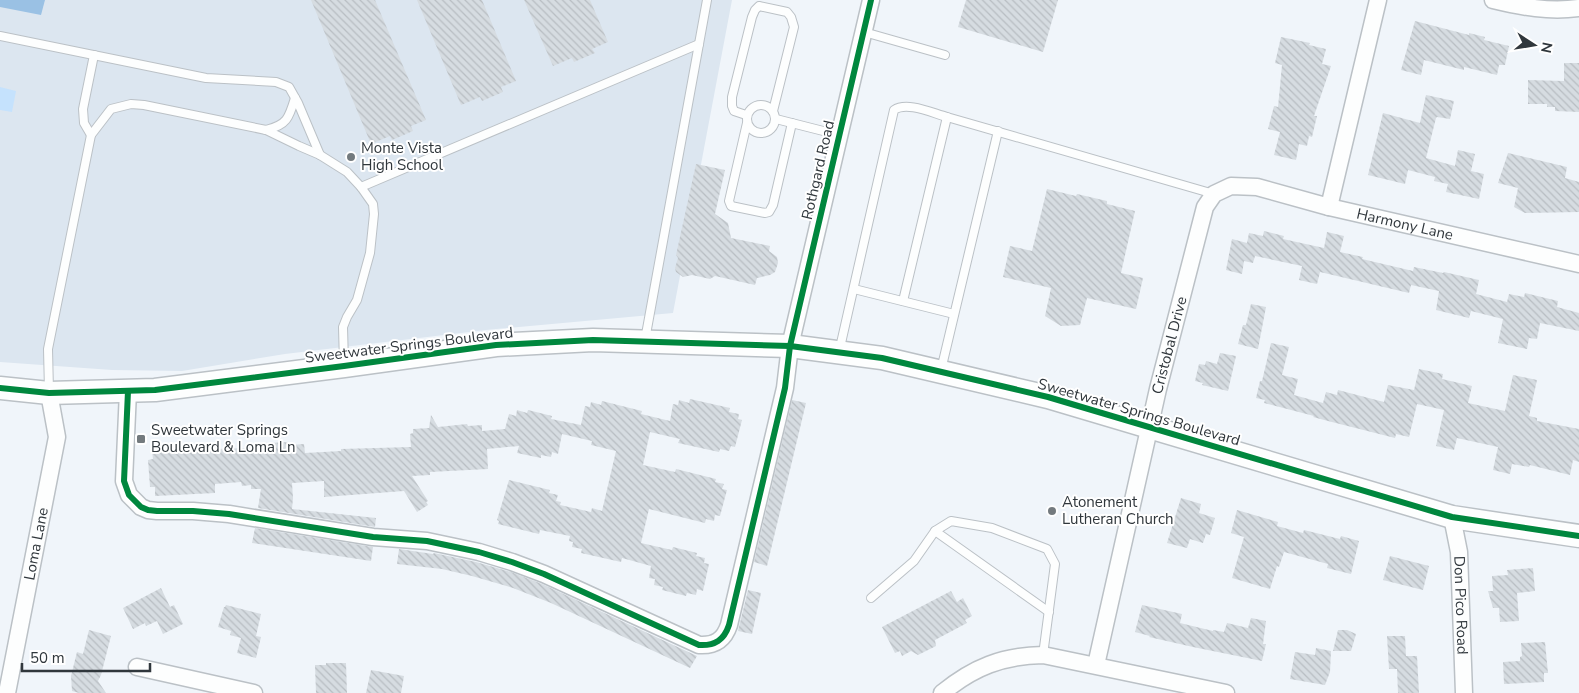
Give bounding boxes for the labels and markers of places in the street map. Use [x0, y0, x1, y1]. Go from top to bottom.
place label: Monte Vista High School [361, 138, 443, 175]
marker: Monte Vista High School [345, 151, 357, 163]
place label: Sweetwater Springs Boulevard & Loma Ln [151, 420, 296, 457]
marker: Sweetwater Springs Boulevard & Loma Ln [135, 433, 147, 445]
place label: Atonement Lutheran Church [1062, 492, 1174, 529]
marker: Atonement Lutheran Church [1046, 505, 1058, 517]

